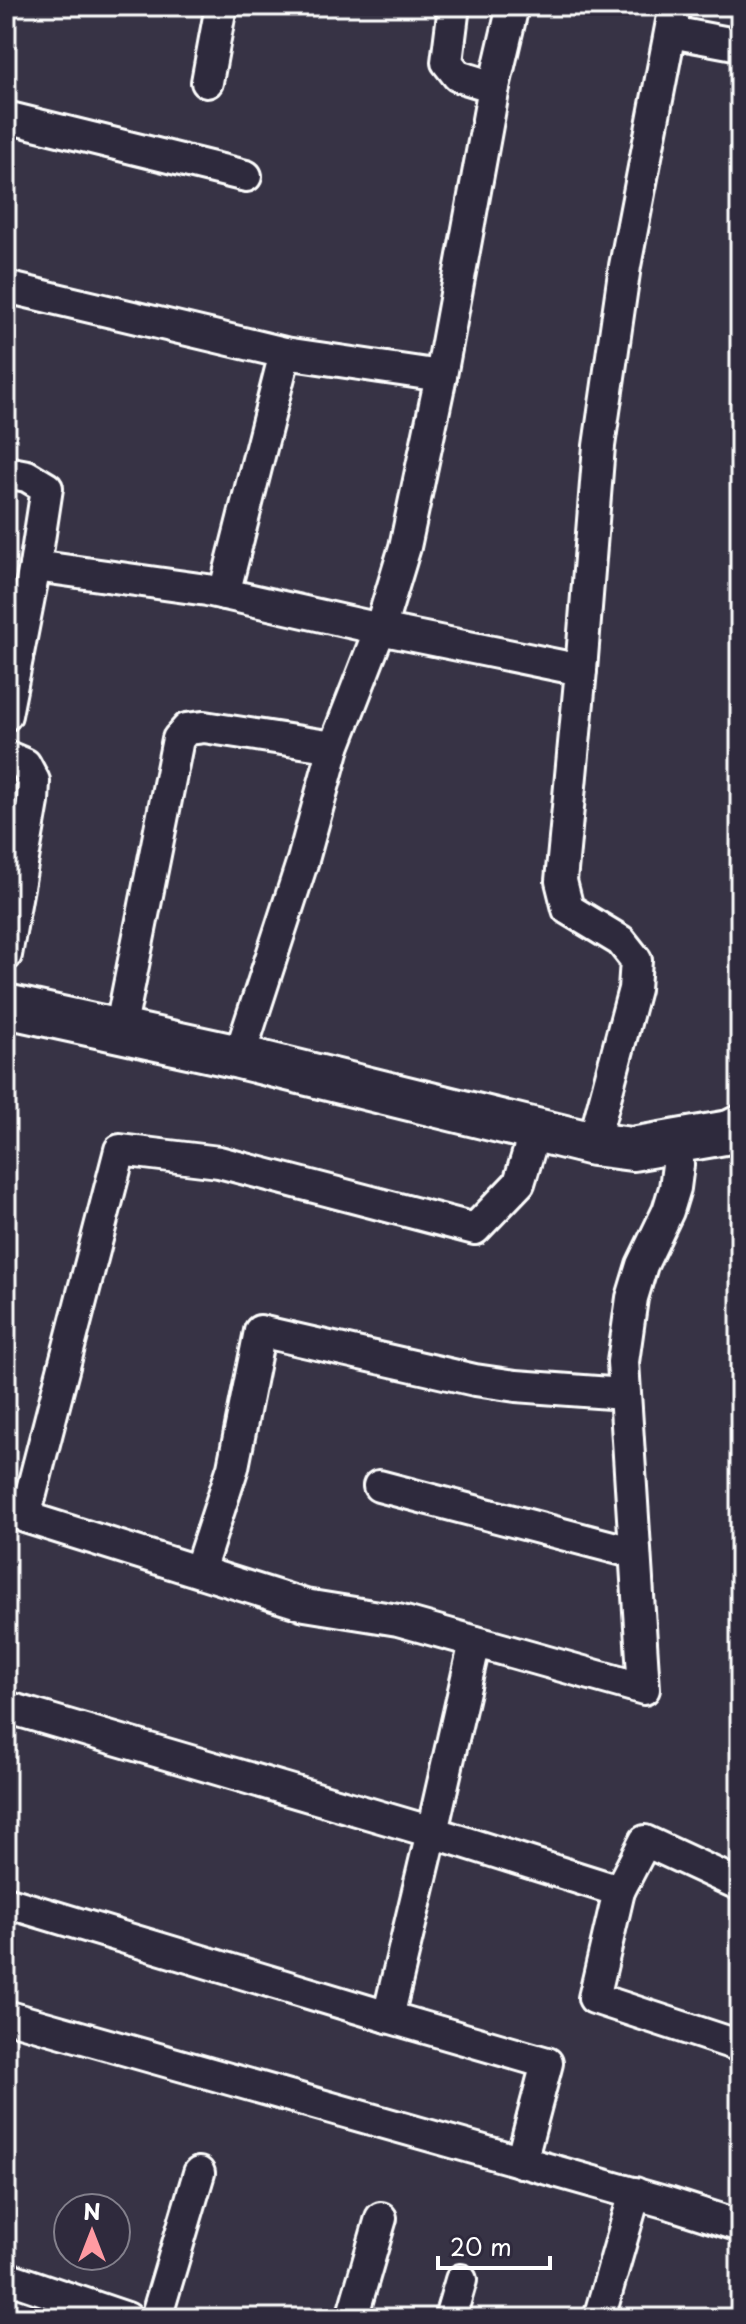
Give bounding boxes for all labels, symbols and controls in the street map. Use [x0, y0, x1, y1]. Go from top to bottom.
north arrow [52, 2192, 132, 2272]
text: N [83, 2194, 101, 2227]
scale bar [438, 2220, 550, 2270]
text: 20 m [450, 2228, 512, 2264]

